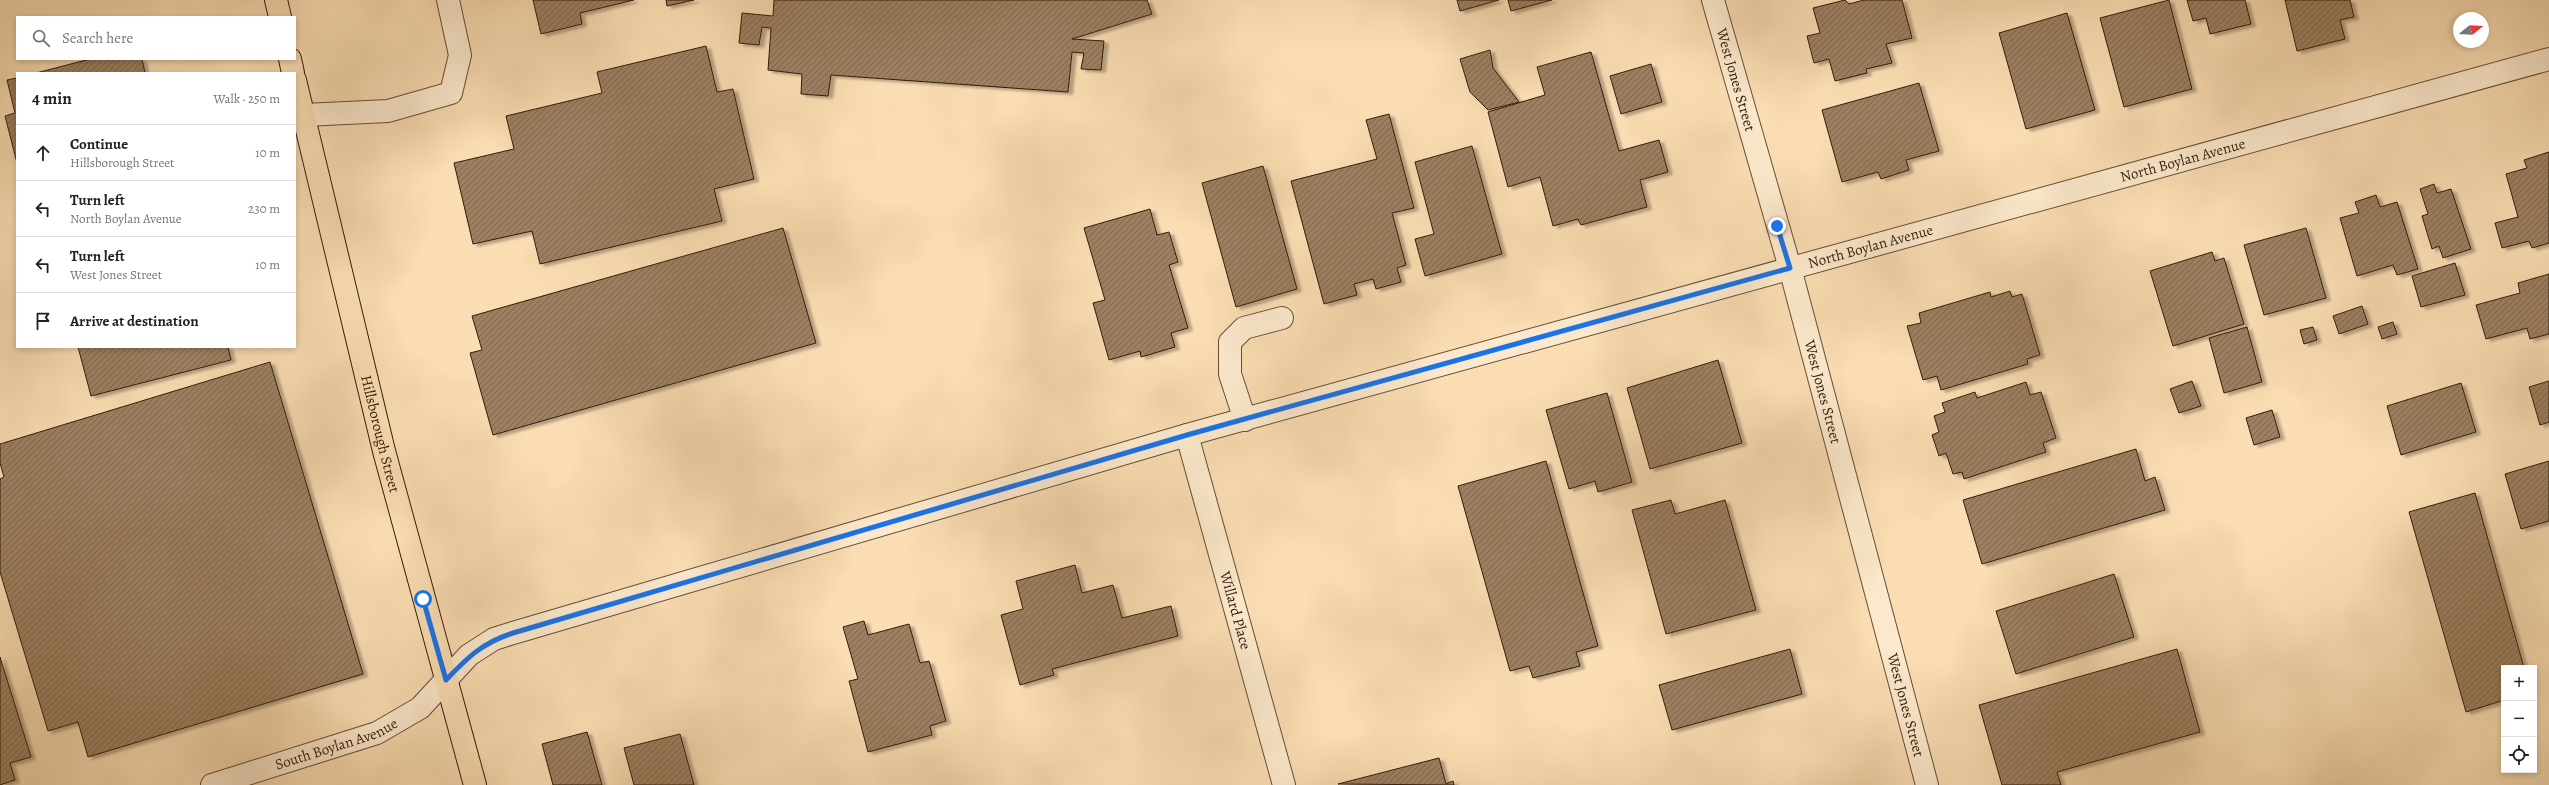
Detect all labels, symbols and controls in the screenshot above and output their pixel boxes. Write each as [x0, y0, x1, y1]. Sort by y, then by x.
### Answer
north arrow [2453, 12, 2489, 48]
search box [16, 16, 296, 60]
street label: West Jones Street [1711, 25, 1760, 134]
icon: search [30, 27, 52, 49]
text: Search here [62, 28, 133, 48]
text: 4 min [32, 87, 72, 110]
text: Walk · 250 m [213, 90, 280, 107]
street label: North Boylan Avenue [2118, 133, 2248, 187]
text: Continue [70, 134, 128, 154]
icon: ahead [32, 142, 54, 164]
text: 10 m [255, 144, 280, 161]
text: Hillsborough Street [70, 154, 174, 171]
text: Turn left [70, 190, 125, 210]
icon: left [32, 198, 54, 220]
text: 230 m [248, 200, 280, 217]
text: North Boylan Avenue [70, 210, 182, 227]
route end [1768, 217, 1786, 235]
street label: North Boylan Avenue [1806, 219, 1936, 273]
text: Turn left [70, 246, 125, 266]
icon: left [32, 254, 54, 276]
text: 10 m [255, 256, 280, 273]
text: West Jones Street [70, 266, 162, 283]
icon: arrive [32, 310, 54, 332]
text: Arrive at destination [70, 311, 199, 331]
street label: West Jones Street [1799, 337, 1846, 446]
street label: Hillsborough Street [356, 373, 405, 495]
street label: Willard Place [1215, 568, 1256, 652]
route start [414, 590, 432, 608]
street label: West Jones Street [1882, 650, 1929, 759]
map controls [2501, 665, 2537, 773]
button: + [2501, 665, 2537, 701]
button: − [2501, 701, 2537, 737]
street label: South Boylan Avenue [273, 713, 402, 774]
button: locate [2501, 737, 2537, 773]

